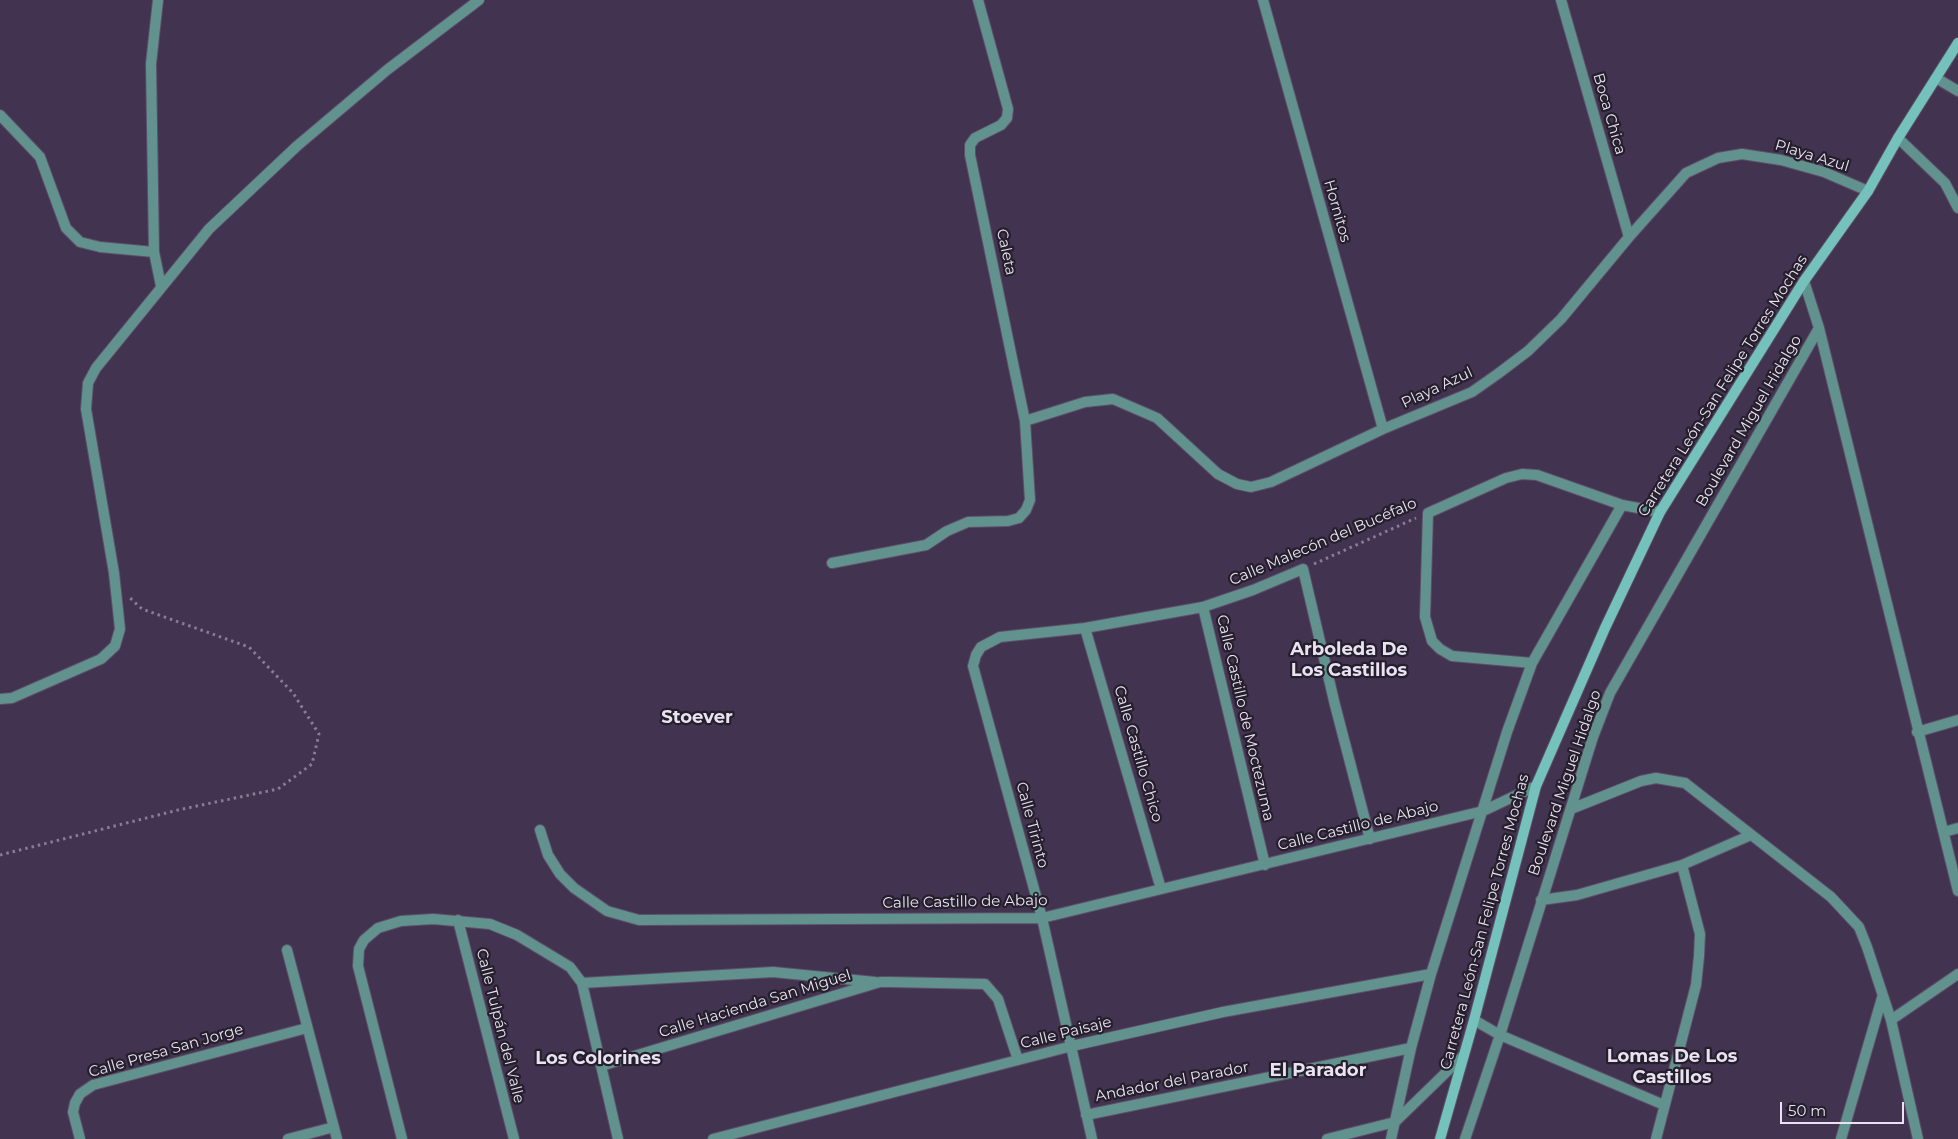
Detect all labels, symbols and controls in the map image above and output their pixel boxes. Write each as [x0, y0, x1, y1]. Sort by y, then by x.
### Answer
street label: Boca Chica [1589, 71, 1629, 157]
street label: Playa Azul [1773, 136, 1851, 176]
street label: Hornitos [1320, 178, 1354, 244]
street label: Caleta [992, 227, 1020, 277]
street label: Carretera León-San Felipe Torres Mochas [1634, 252, 1812, 520]
street label: Boulevard Miguel Hidalgo [1692, 332, 1806, 510]
street label: Playa Azul [1399, 364, 1475, 412]
street label: Calle Malecón del Bucéfalo [1227, 494, 1419, 590]
street label: Calle Castillo de Moctezuma [1212, 613, 1278, 823]
district label: Arboleda De Los Castillos [1290, 639, 1408, 682]
street label: Calle Castillo Chico [1110, 684, 1166, 824]
street label: Boulevard Miguel Hidalgo [1525, 688, 1605, 878]
district label: Stoever [661, 707, 733, 729]
street label: Carretera León-San Felipe Torres Mochas [1437, 772, 1533, 1072]
street label: Calle Tirinto [1012, 780, 1052, 870]
street label: Calle Castillo de Abajo [1276, 797, 1440, 855]
street label: Calle Castillo de Abajo [882, 892, 1048, 912]
street label: Calle Tulpán del Valle [472, 947, 528, 1105]
street label: Calle Hacienda San Miguel [657, 966, 853, 1042]
street label: Calle Paisaje [1019, 1013, 1113, 1053]
street label: Calle Presa San Jorge [87, 1020, 245, 1082]
district label: Lomas De Los Castillos [1607, 1046, 1737, 1088]
district label: Los Colorines [535, 1048, 661, 1070]
street label: Andador del Parador [1094, 1058, 1250, 1106]
district label: El Parador [1270, 1060, 1366, 1082]
scale bar [1783, 1092, 1907, 1124]
text: 50 m [1788, 1101, 1826, 1120]

